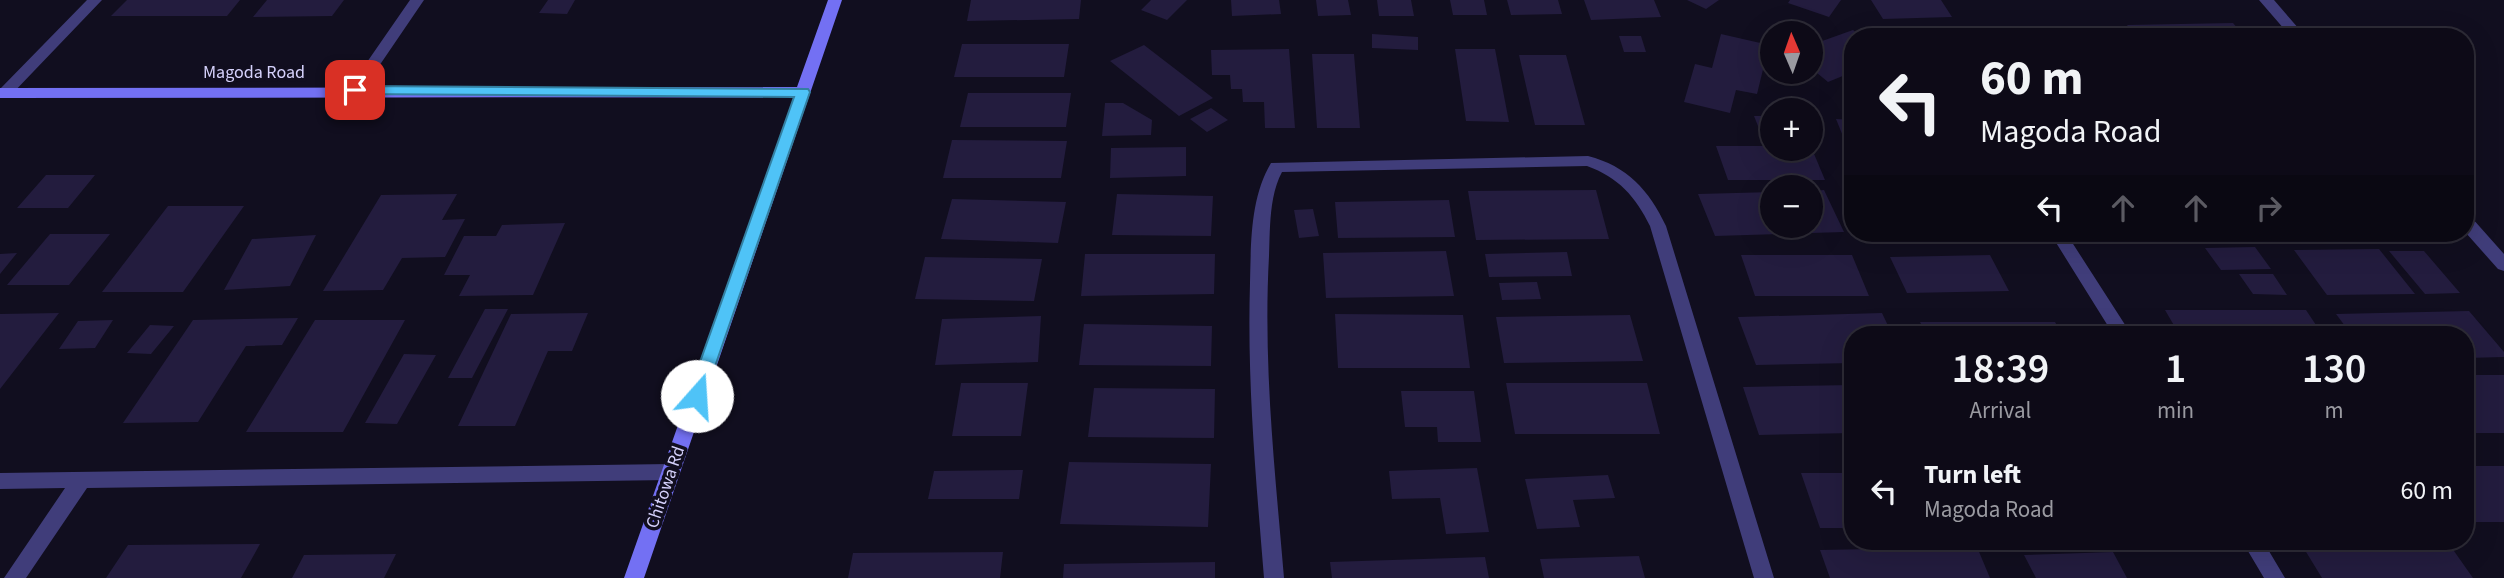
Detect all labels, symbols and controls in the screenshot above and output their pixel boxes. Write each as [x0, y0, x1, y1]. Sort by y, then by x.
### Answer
north arrow [1760, 21, 1824, 84]
map controls [1760, 21, 1823, 238]
text: 60 m [1980, 44, 2084, 114]
icon: left [1865, 56, 1956, 147]
street label: Magoda Road [203, 60, 305, 85]
pin [325, 60, 385, 120]
icon: arrive [336, 71, 374, 109]
button: + [1760, 98, 1823, 161]
text: Magoda Road [1980, 109, 2161, 155]
button: − [1760, 175, 1823, 238]
icon: left [2031, 189, 2069, 227]
icon: ahead [2104, 189, 2142, 227]
icon: ahead [2177, 189, 2215, 227]
icon: right [2250, 189, 2288, 227]
text: 18:39 [1952, 339, 2049, 399]
text: 1 [2165, 339, 2186, 399]
text: 130 [2302, 339, 2366, 399]
position arrow [660, 359, 734, 433]
text: Arrival [1970, 394, 2031, 427]
text: min [2157, 394, 2194, 427]
text: m [2325, 394, 2344, 427]
street label: Chitowa Rd [640, 443, 691, 532]
text: Turn left [1924, 456, 2021, 493]
icon: left [1865, 472, 1903, 510]
text: 60 m [2400, 472, 2453, 509]
text: Magoda Road [1924, 493, 2054, 526]

